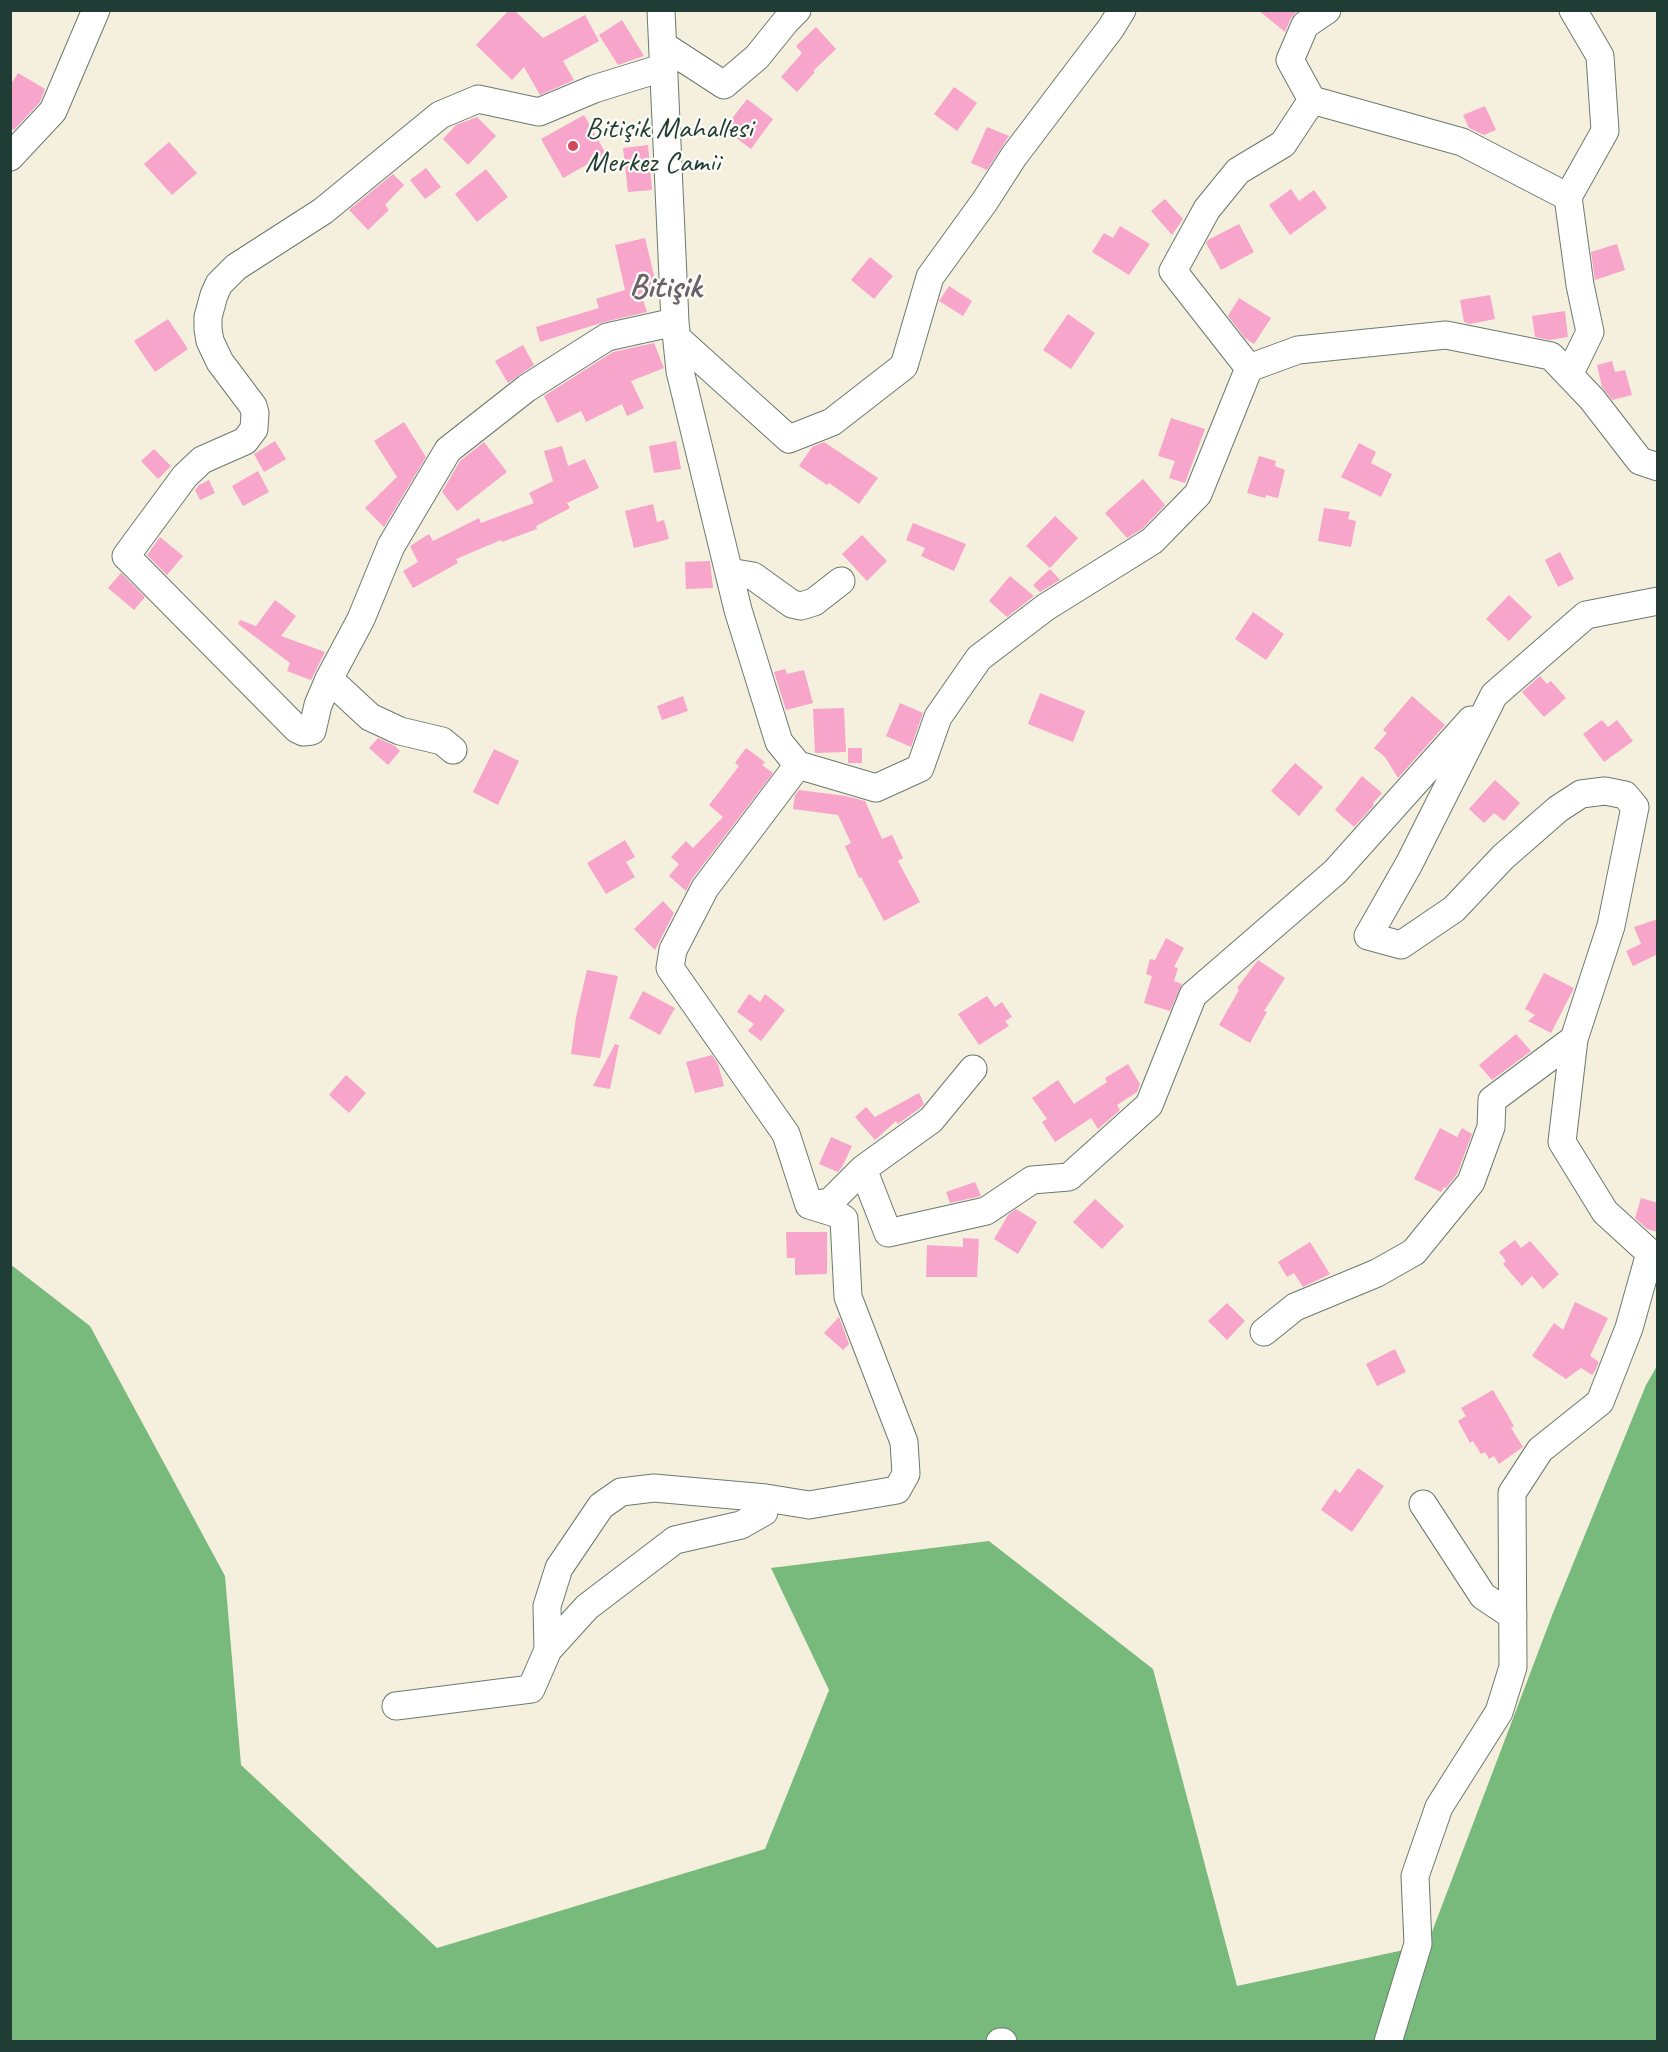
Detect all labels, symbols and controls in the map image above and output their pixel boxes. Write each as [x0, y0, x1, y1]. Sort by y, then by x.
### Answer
place label: Bitişik Mahallesi Merkez Camii [585, 111, 752, 182]
marker: Bitişik Mahallesi Merkez Camii [566, 139, 580, 153]
district label: Bitişik [629, 268, 701, 308]

